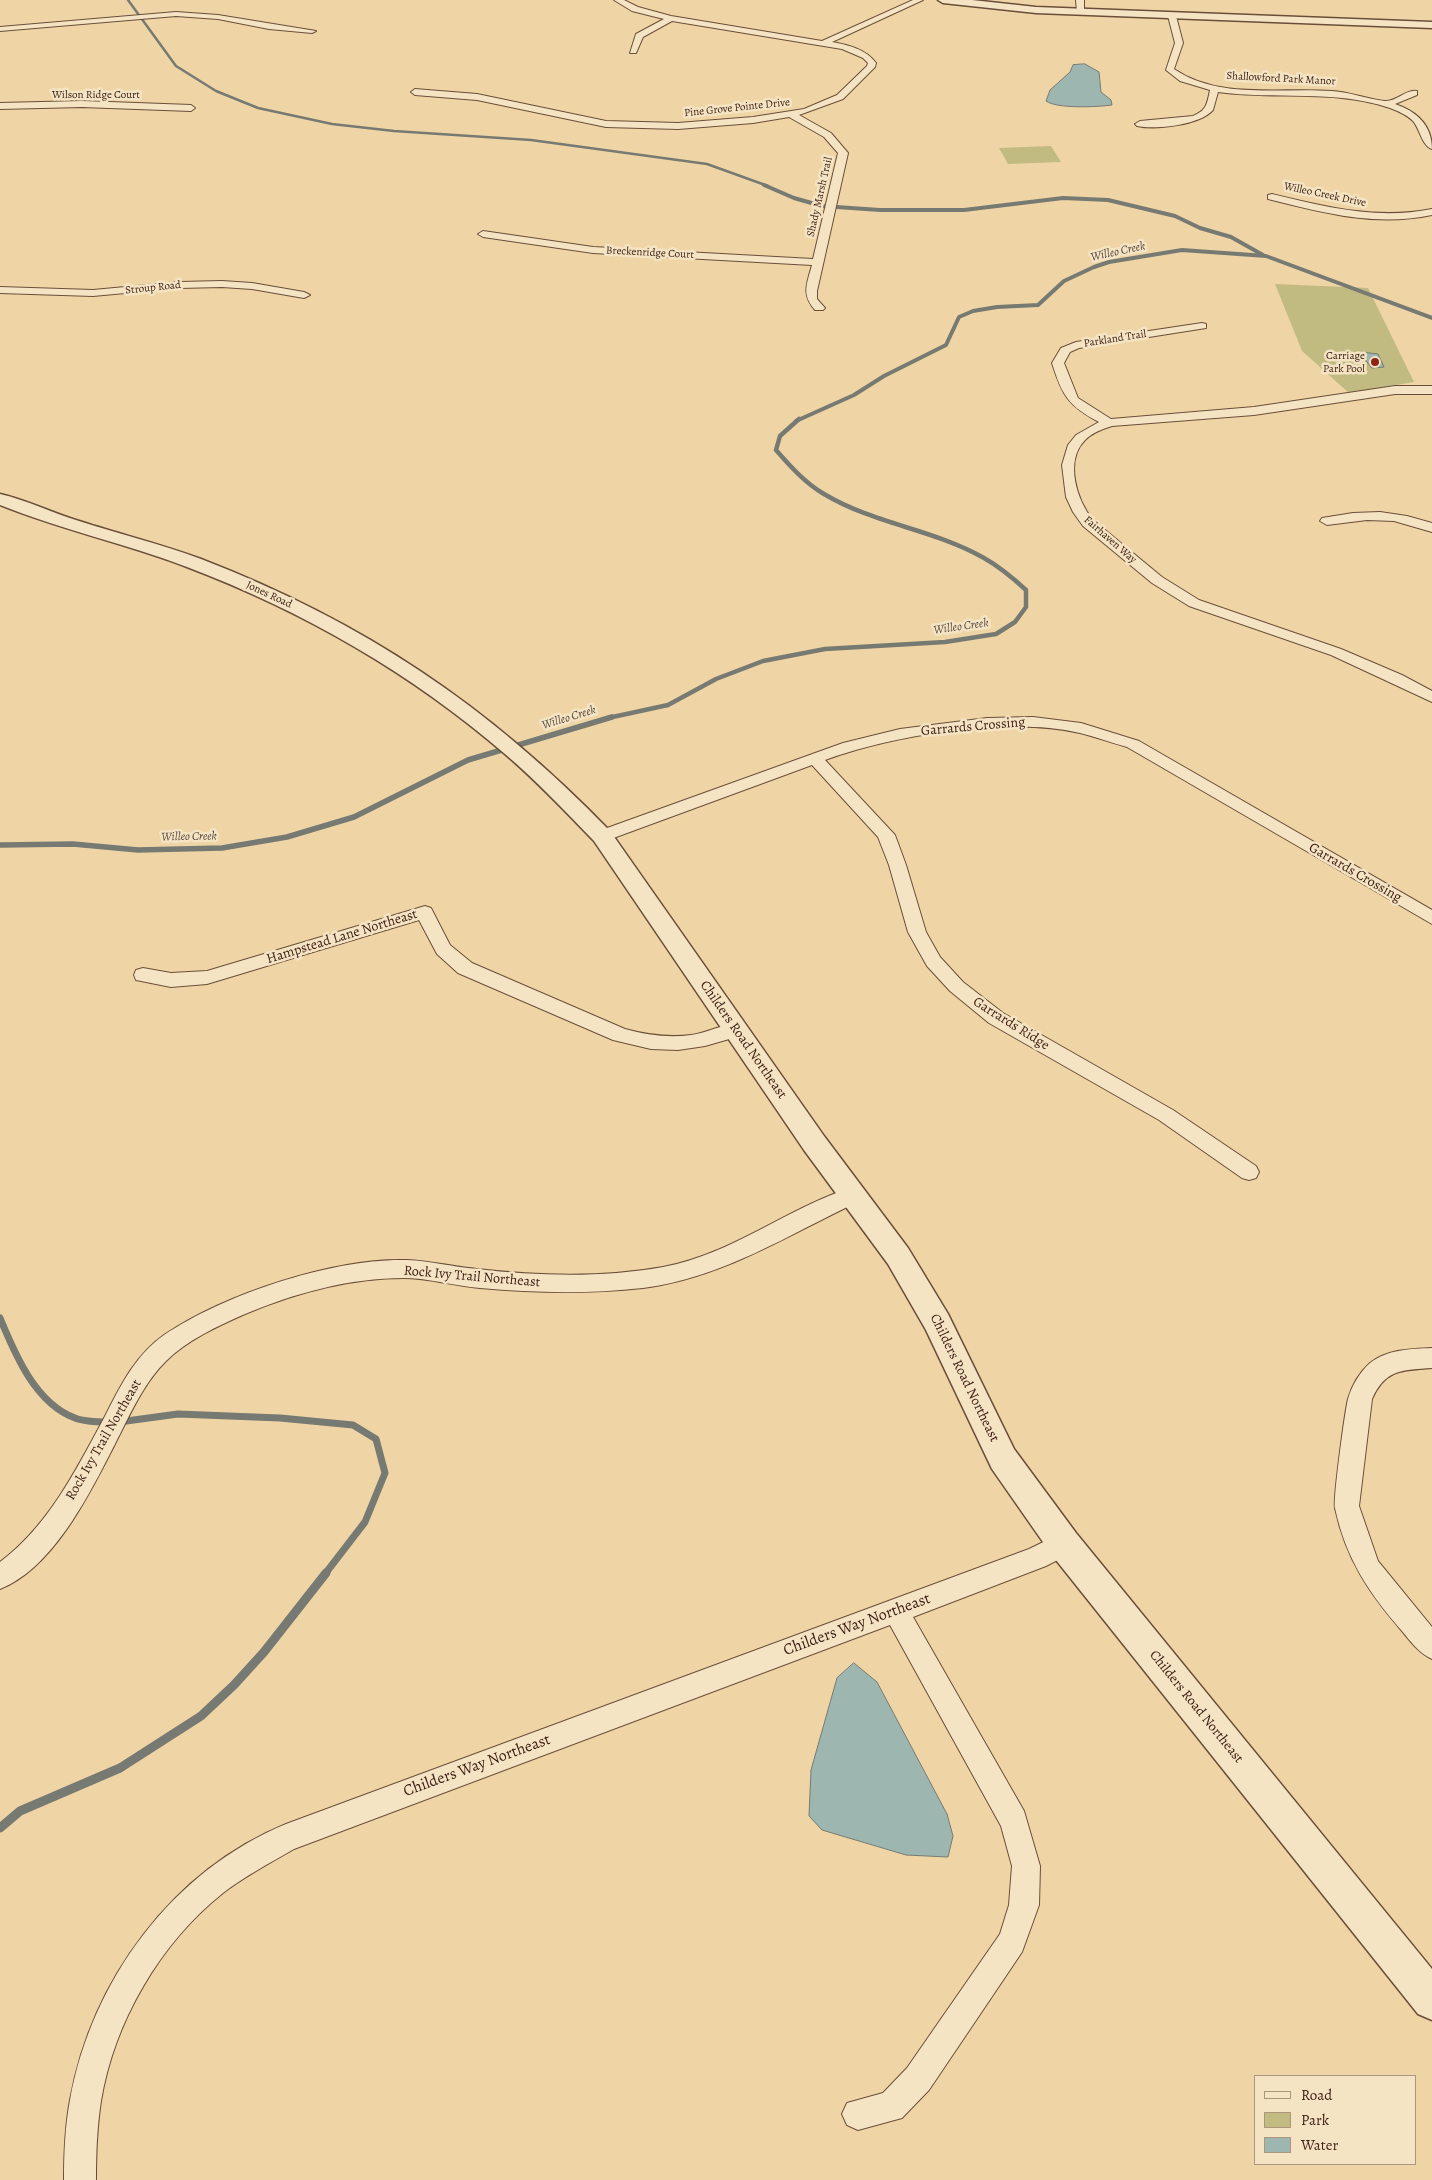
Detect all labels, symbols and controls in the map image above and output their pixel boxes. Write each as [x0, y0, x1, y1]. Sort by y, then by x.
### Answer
street label: Shallowford Park Manor [1226, 70, 1336, 88]
street label: Wilson Ridge Court [52, 88, 140, 102]
street label: Pine Grove Pointe Drive [684, 96, 790, 120]
street label: Shady Marsh Trail [804, 156, 836, 238]
street label: Willeo Creek Drive [1283, 180, 1367, 210]
water label: Willeo Creek [1089, 239, 1147, 265]
street label: Breckenridge Court [606, 244, 694, 262]
street label: Stroup Road [125, 279, 181, 297]
street label: Parkland Trail [1083, 328, 1147, 350]
place label: Carriage Park Pool [1323, 349, 1365, 375]
marker: Carriage Park Pool [1369, 356, 1381, 368]
street label: Fairhaven Way [1081, 514, 1139, 566]
street label: Jones Road [244, 579, 294, 611]
water label: Willeo Creek [932, 616, 990, 638]
water label: Willeo Creek [540, 703, 598, 733]
street label: Garrards Crossing [920, 714, 1026, 740]
water label: Willeo Creek [161, 829, 217, 845]
street label: Garrards Crossing [1306, 840, 1404, 906]
street label: Hampstead Lane Northeast [265, 906, 419, 968]
street label: Childers Road Northeast [696, 978, 790, 1102]
street label: Garrards Ridge [970, 994, 1052, 1054]
street label: Rock Ivy Trail Northeast [403, 1263, 541, 1291]
street label: Childers Road Northeast [926, 1311, 1002, 1445]
street label: Rock Ivy Trail Northeast [62, 1376, 146, 1504]
street label: Childers Way Northeast [781, 1589, 933, 1661]
street label: Childers Road Northeast [1145, 1647, 1247, 1767]
street label: Childers Way Northeast [401, 1730, 553, 1802]
legend [1254, 2075, 1417, 2165]
text: Road [1301, 2085, 1332, 2105]
text: Park [1301, 2110, 1329, 2130]
text: Water [1301, 2135, 1338, 2155]

